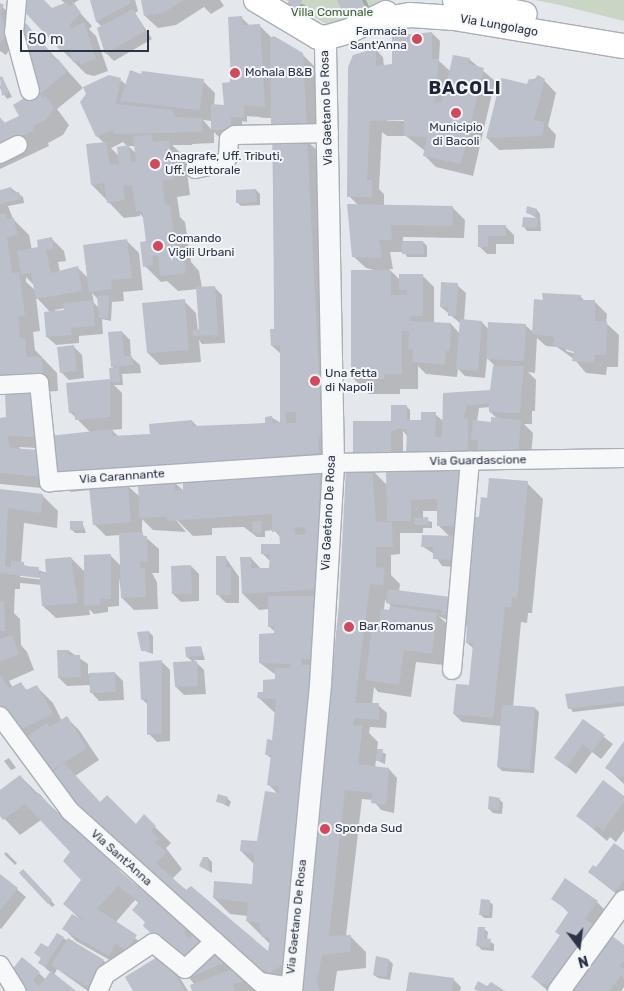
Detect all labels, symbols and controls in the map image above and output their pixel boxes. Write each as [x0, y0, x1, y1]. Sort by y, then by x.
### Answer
park label: Villa Comunale [291, 6, 373, 20]
street label: Via Lungolago [459, 12, 539, 40]
scale bar [22, 20, 151, 52]
place label: Farmacia Sant'Anna [350, 25, 407, 53]
text: 50 m [28, 30, 63, 48]
marker: Farmacia Sant'Anna [411, 33, 423, 45]
street label: Via Gaetano De Rosa [318, 50, 336, 166]
place label: Mohala B&B [245, 66, 312, 80]
marker: Mohala B&B [229, 67, 241, 79]
district label: BACOLI [428, 77, 502, 99]
marker: Municipio di Bacoli [450, 107, 462, 119]
place label: Municipio di Bacoli [429, 121, 483, 149]
place label: Anagrafe, Uff. Tributi, Uff. elettorale [165, 150, 283, 178]
marker: Anagrafe, Uff. Tributi, Uff. elettorale [149, 158, 161, 170]
place label: Comando Vigili Urbani [168, 232, 234, 260]
marker: Comando Vigili Urbani [152, 240, 164, 252]
place label: Una fetta di Napoli [325, 367, 377, 395]
marker: Una fetta di Napoli [309, 375, 321, 387]
street label: Via Guardascione [429, 453, 527, 469]
street label: Via Gaetano De Rosa [319, 455, 339, 571]
street label: Via Carannante [79, 467, 165, 487]
place label: Bar Romanus [359, 620, 434, 634]
marker: Bar Romanus [343, 621, 355, 633]
place label: Sponda Sud [335, 822, 402, 836]
marker: Sponda Sud [319, 823, 331, 835]
street label: Via Sant'Anna [87, 827, 155, 889]
street label: Via Gaetano De Rosa [284, 859, 310, 975]
north arrow [554, 921, 604, 971]
text: N [576, 951, 590, 970]

